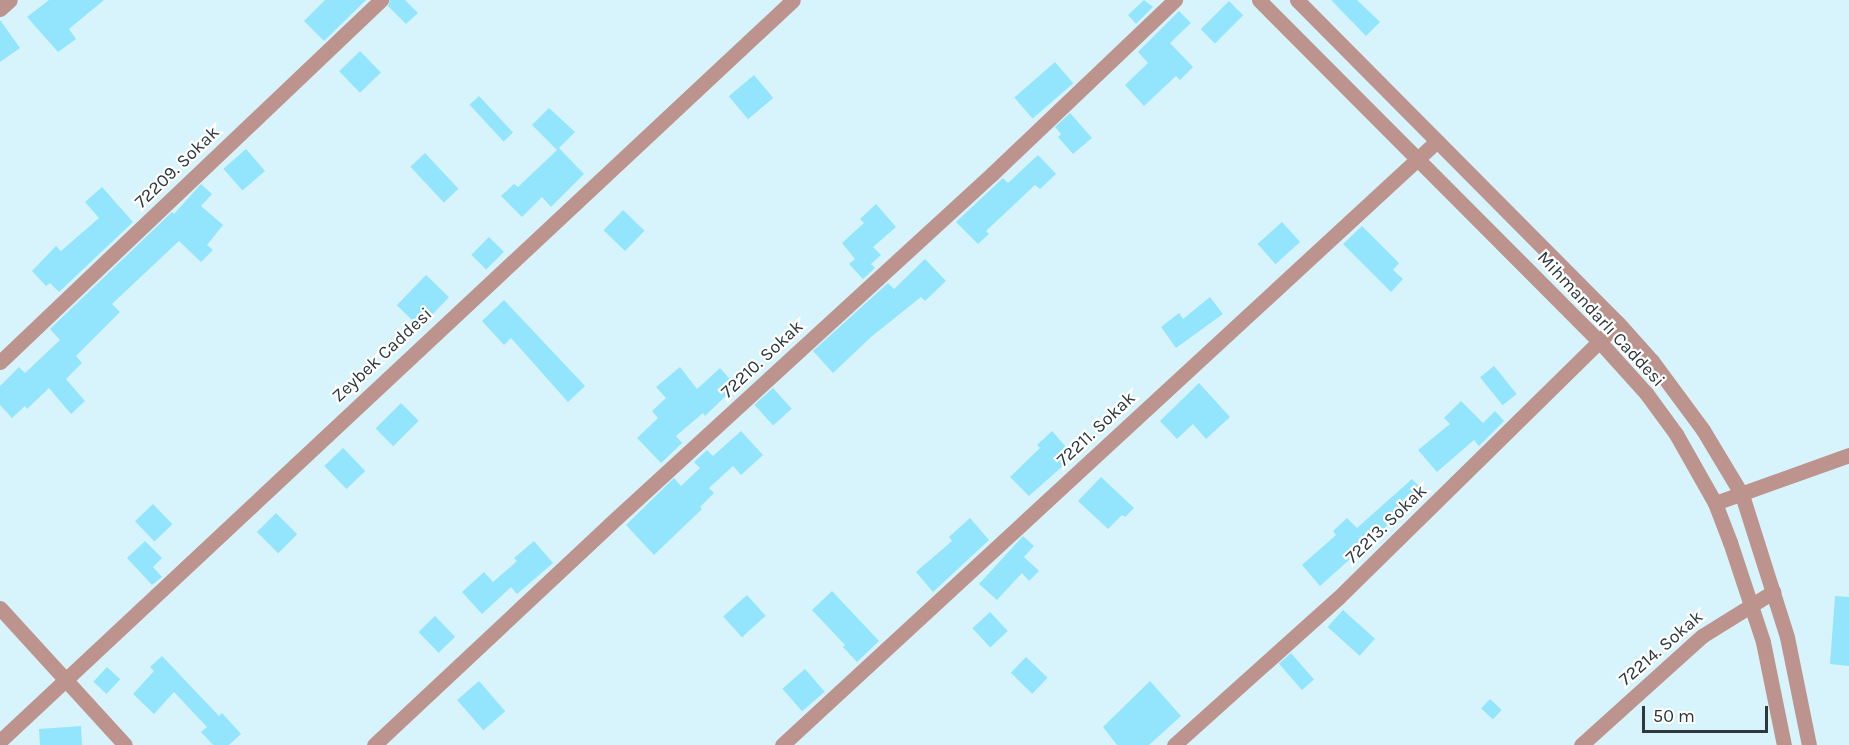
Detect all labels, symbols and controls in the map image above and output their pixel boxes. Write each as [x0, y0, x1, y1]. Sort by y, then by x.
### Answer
street label: 72209. Sokak [130, 121, 224, 213]
street label: Mihmandarlı Caddesi [1533, 247, 1669, 391]
street label: Zeybek Caddesi [327, 303, 437, 407]
street label: 72210. Sokak [716, 316, 808, 402]
street label: 72211. Sokak [1052, 387, 1140, 471]
street label: 72213. Sokak [1341, 480, 1431, 568]
street label: 72214. Sokak [1615, 606, 1707, 690]
scale bar [1645, 694, 1771, 732]
text: 50 m [1653, 705, 1695, 727]

